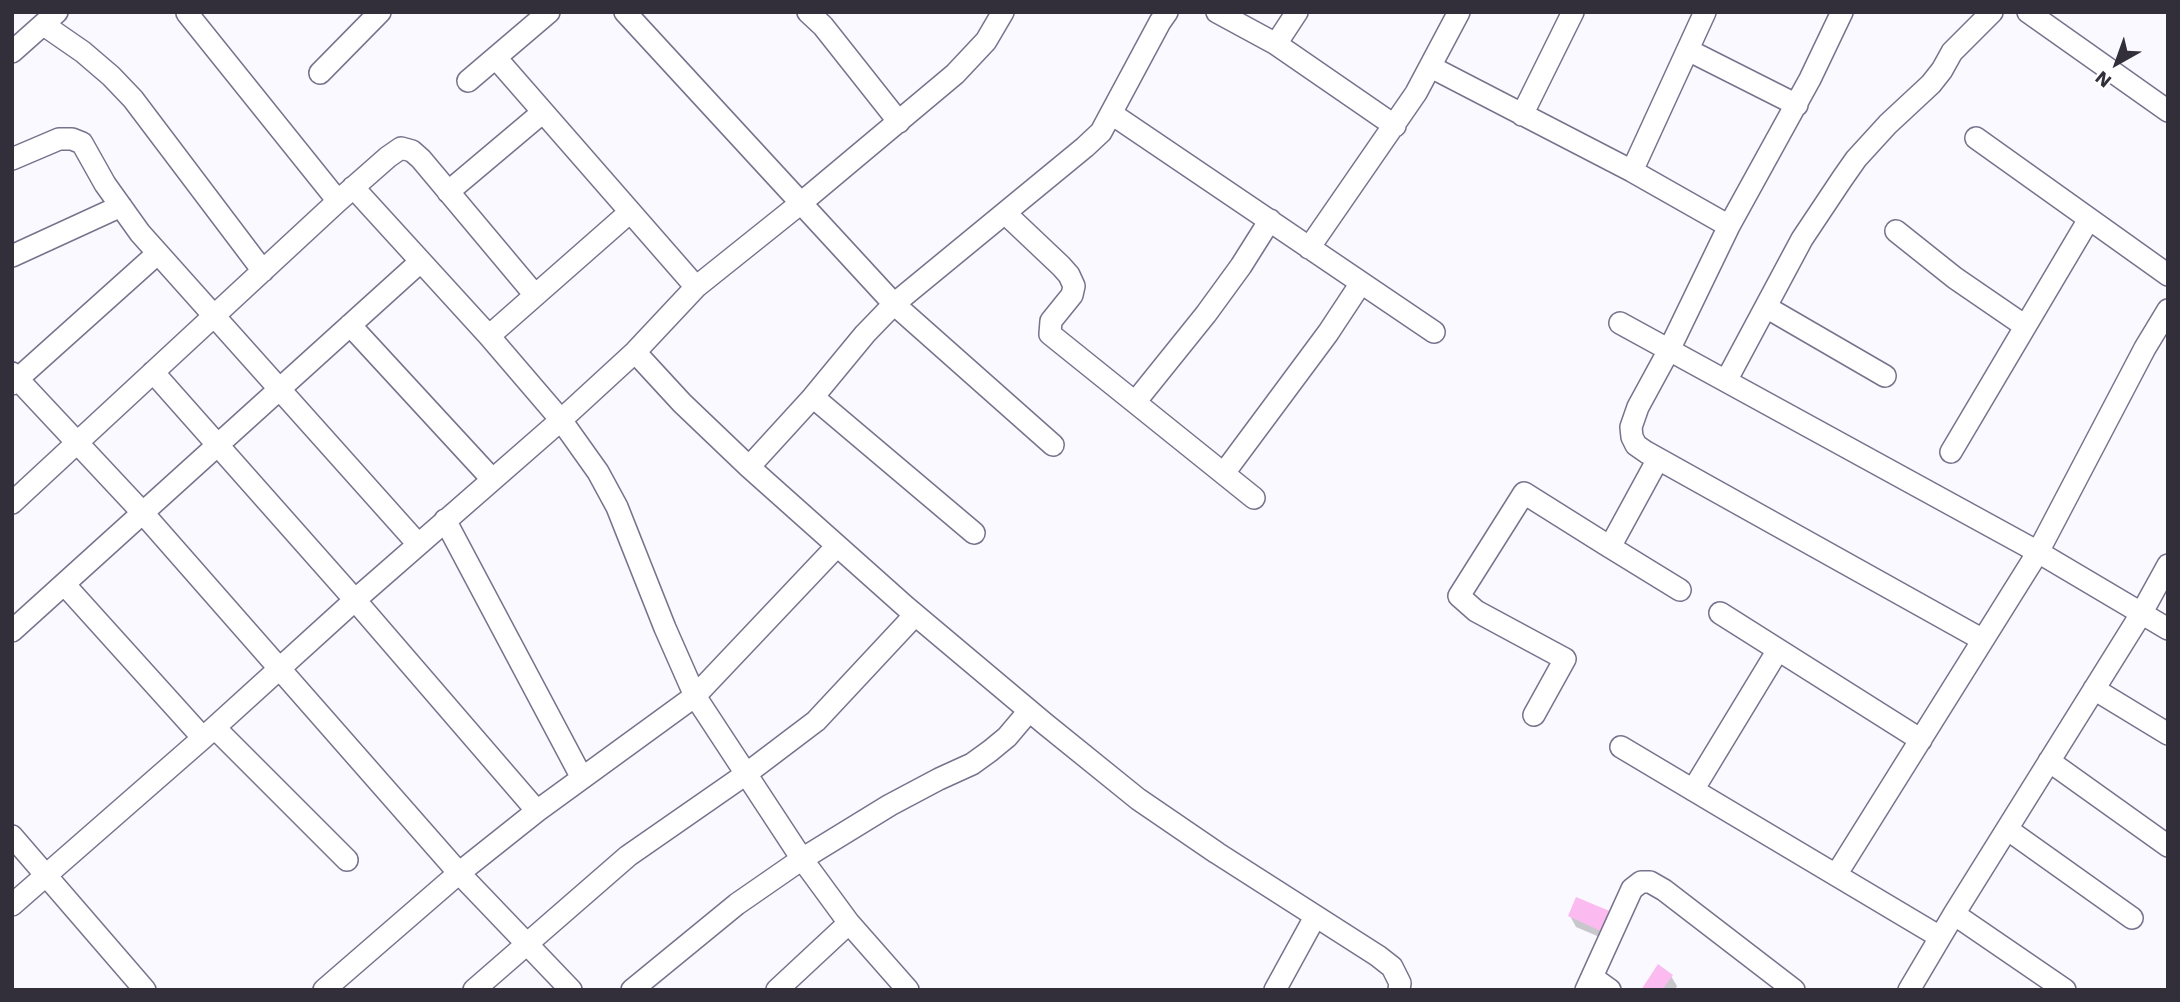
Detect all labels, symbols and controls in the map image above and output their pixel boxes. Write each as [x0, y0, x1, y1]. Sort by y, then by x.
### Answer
north arrow [2082, 28, 2152, 98]
text: N [2090, 66, 2116, 93]

